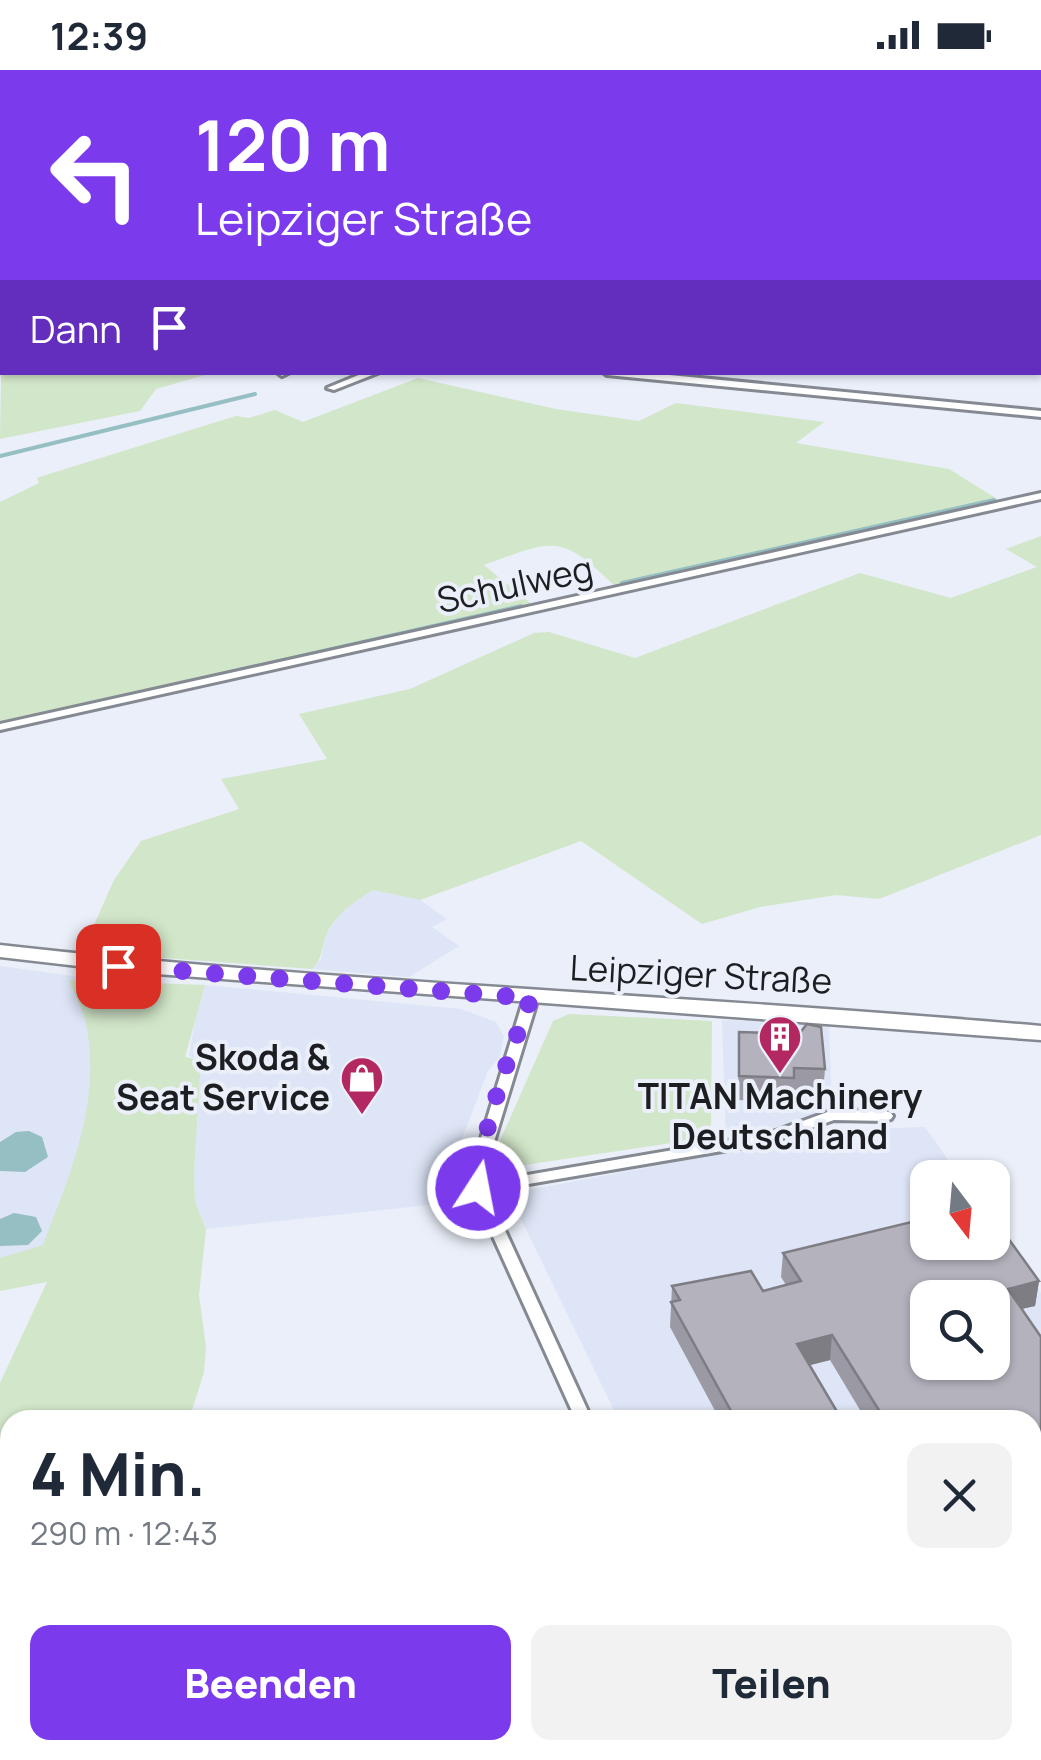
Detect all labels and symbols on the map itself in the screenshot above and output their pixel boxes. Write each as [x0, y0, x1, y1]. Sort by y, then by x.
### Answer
street label: Schulweg [433, 544, 597, 624]
pin [76, 924, 161, 1009]
street label: Leipziger Straße [569, 943, 833, 1005]
building icon: TITAN Machinery Deutschland [757, 1014, 803, 1075]
place label: Skoda & Seat Service [116, 1033, 331, 1121]
shop icon: Skoda & Seat Service [339, 1055, 385, 1116]
place label: TITAN Machinery Deutschland [638, 1072, 923, 1160]
position arrow [426, 1136, 530, 1240]
north arrow [910, 1160, 1010, 1260]

